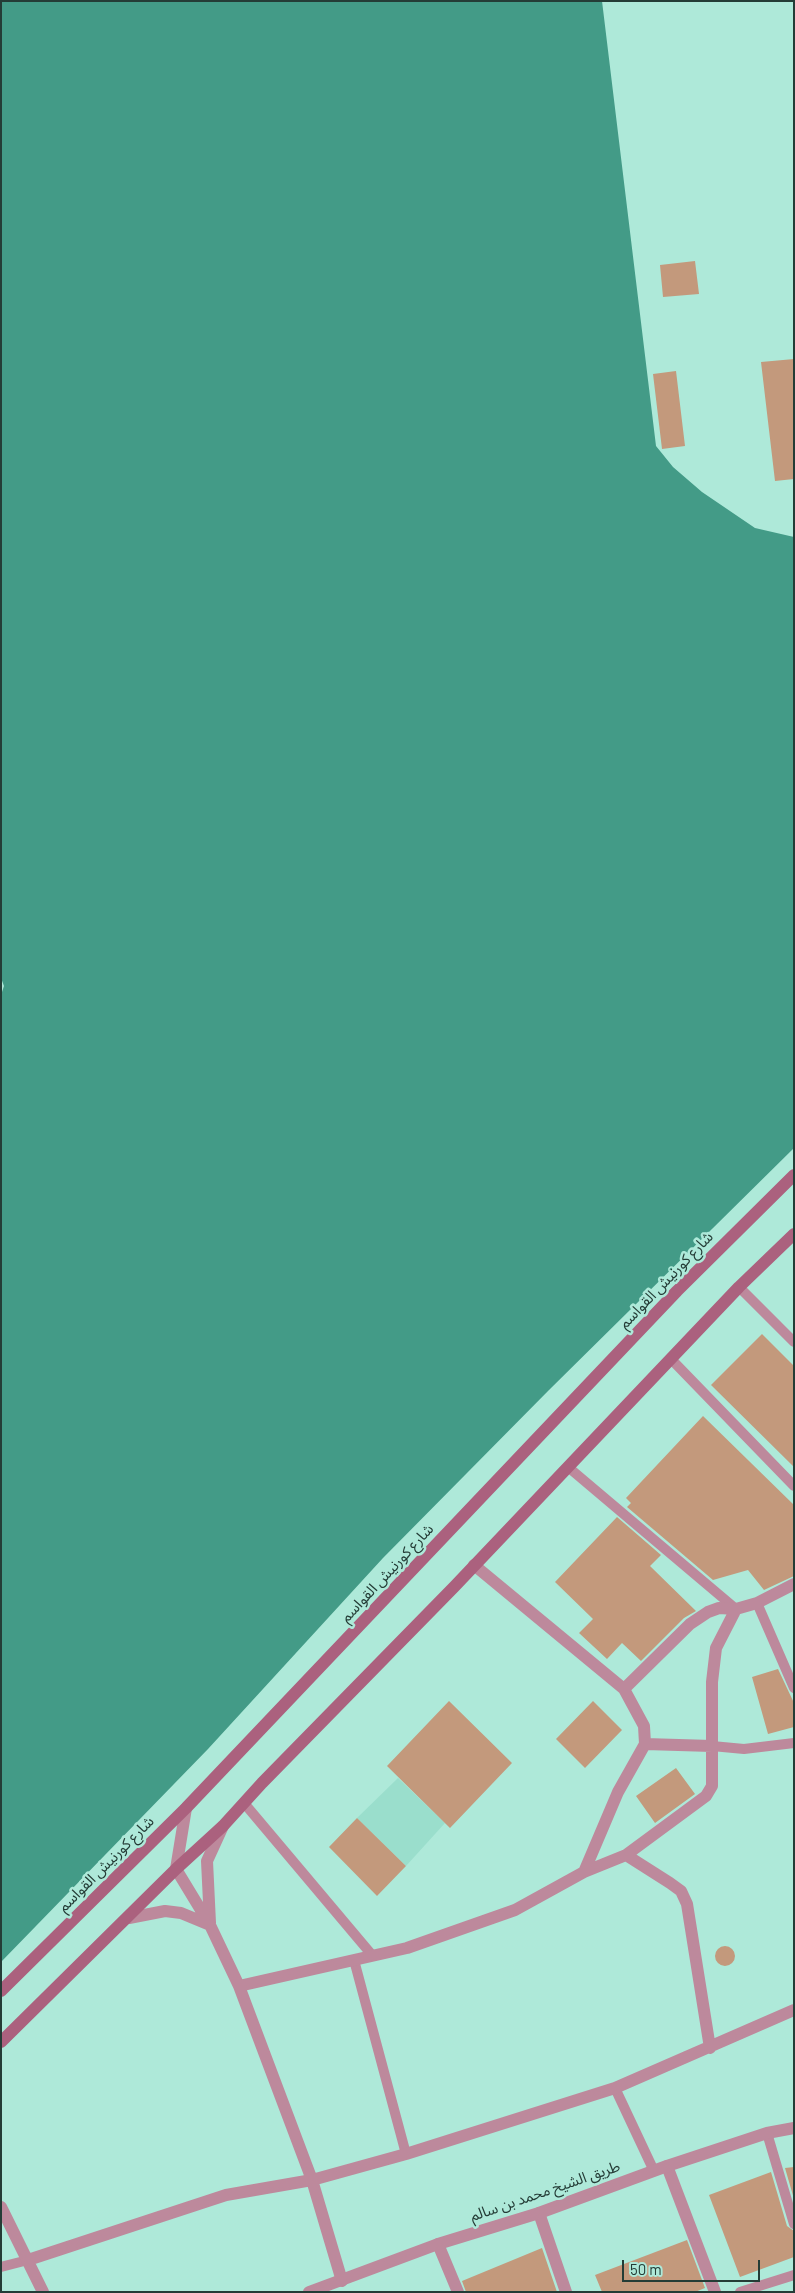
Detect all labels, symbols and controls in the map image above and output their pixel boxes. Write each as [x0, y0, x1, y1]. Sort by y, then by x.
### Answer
street label: شارع كورنيش القواسم [615, 1228, 717, 1332]
street label: شارع كورنيش القواسم [337, 1520, 437, 1626]
street label: شارع كورنيش القواسم [54, 1812, 158, 1916]
street label: طريق الشيخ محمد بن سالم [468, 2157, 622, 2225]
scale bar [625, 2250, 762, 2282]
text: 50 m [630, 2260, 662, 2278]

